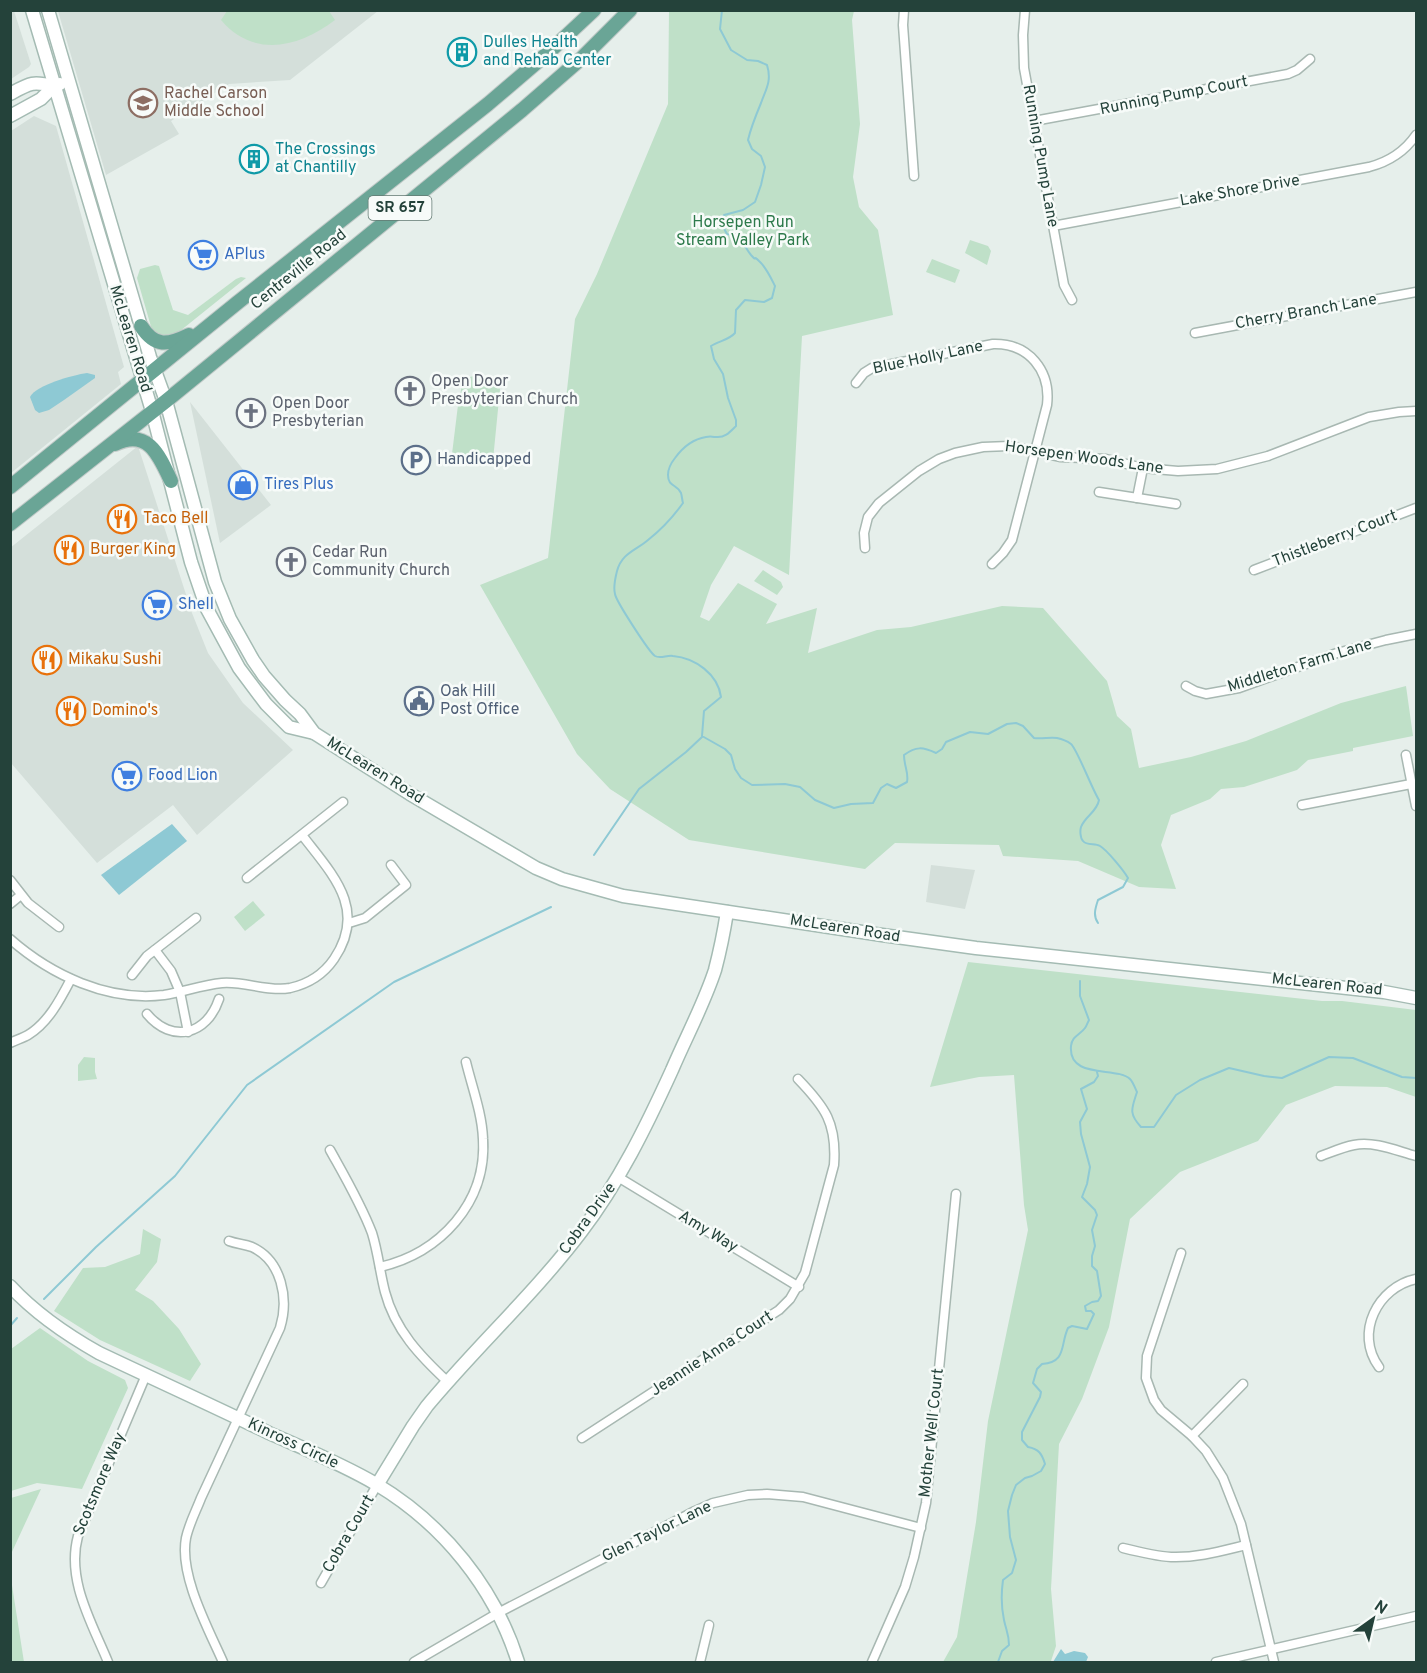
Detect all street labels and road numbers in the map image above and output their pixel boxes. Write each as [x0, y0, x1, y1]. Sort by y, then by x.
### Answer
street label: Running Pump Court [1098, 72, 1250, 120]
street label: Running Pump Lane [1018, 83, 1062, 229]
street label: Lake Shore Drive [1178, 171, 1302, 211]
road number: SR 657 [368, 196, 432, 220]
street label: Centreville Road [247, 225, 351, 315]
street label: McLearen Road [104, 283, 156, 395]
street label: Cherry Branch Lane [1234, 290, 1378, 334]
street label: Blue Holly Lane [871, 337, 985, 379]
street label: Horsepen Woods Lane [1003, 437, 1165, 479]
street label: Thistleberry Court [1270, 506, 1400, 572]
street label: Middleton Farm Lane [1225, 634, 1375, 698]
street label: McLearen Road [322, 733, 428, 809]
street label: McLearen Road [788, 910, 902, 948]
street label: McLearen Road [1271, 969, 1383, 1001]
street label: Cobra Drive [555, 1179, 621, 1259]
street label: Amy Way [674, 1206, 742, 1258]
street label: Jeannie Anna Court [647, 1307, 777, 1401]
street label: Mother Well Court [915, 1367, 949, 1499]
street label: Kinross Circle [244, 1414, 342, 1474]
street label: Scotsmore Way [69, 1429, 131, 1539]
street label: Cobra Court [319, 1491, 379, 1577]
street label: Glen Taylor Lane [599, 1497, 715, 1567]

